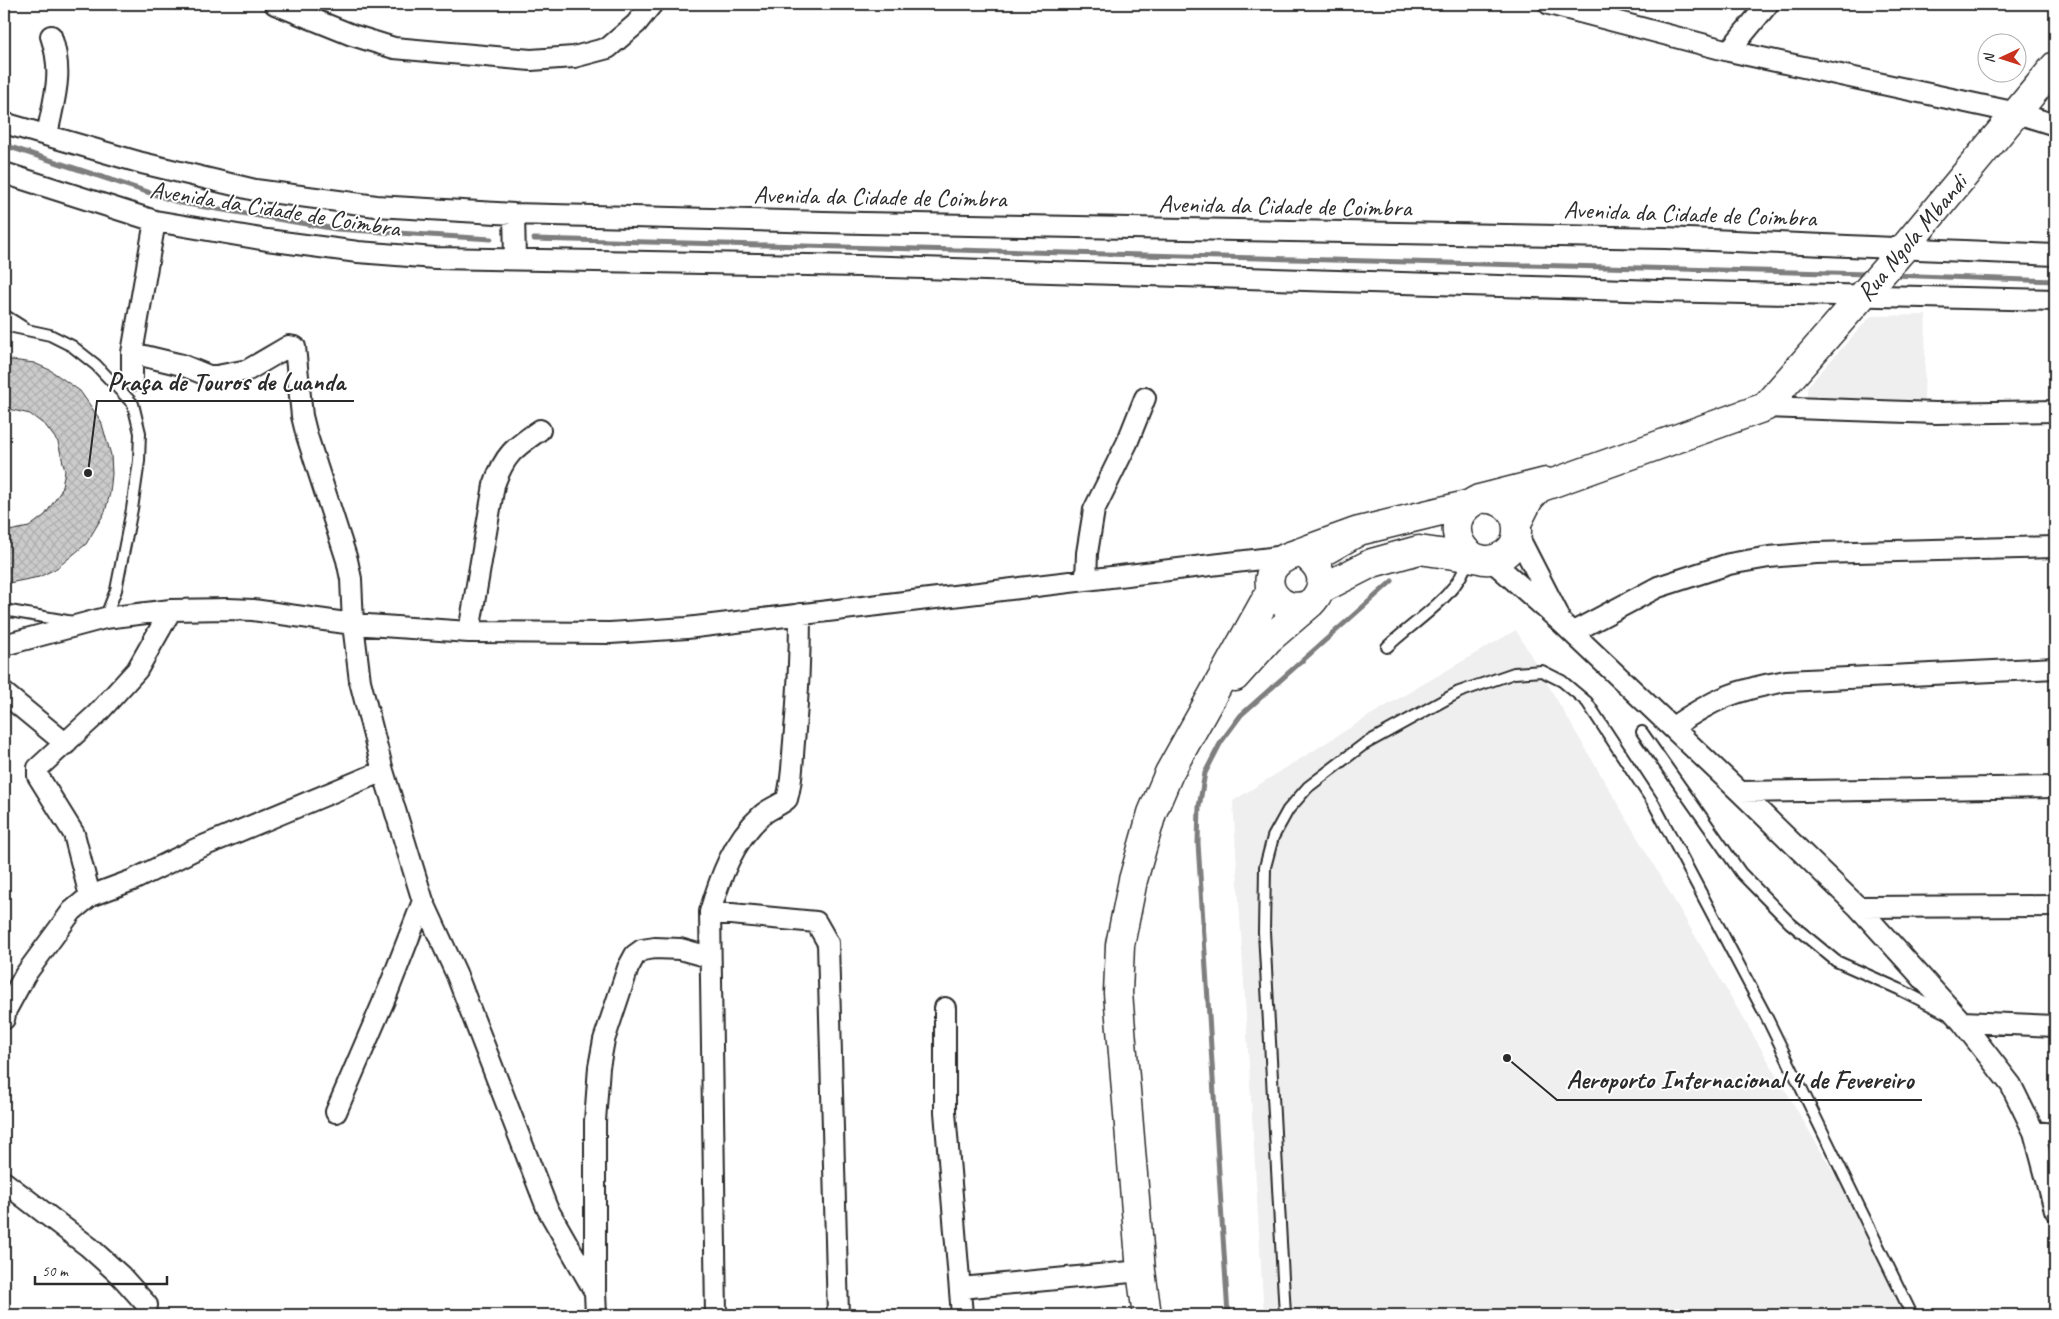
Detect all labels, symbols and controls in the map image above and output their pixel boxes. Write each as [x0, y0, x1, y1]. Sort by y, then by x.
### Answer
north arrow [1976, 32, 2026, 82]
text: N [1981, 52, 1998, 64]
street label: Rua Ngola Mbandi [1850, 166, 1976, 308]
street label: Avenida da Cidade de Coimbra [148, 173, 404, 245]
street label: Avenida da Cidade de Coimbra [753, 179, 1009, 215]
street label: Avenida da Cidade de Coimbra [1158, 188, 1414, 224]
street label: Avenida da Cidade de Coimbra [1563, 194, 1819, 234]
callout: Praça de Touros de Luanda [97, 360, 354, 401]
text: Praça de Touros de Luanda [107, 365, 347, 398]
callout: Aeroporto Internacional 4 de Fevereiro [1557, 1059, 1922, 1100]
text: Aeroporto Internacional 4 de Fevereiro [1567, 1063, 1915, 1096]
scale bar [35, 1254, 168, 1286]
text: 50 m [42, 1262, 69, 1281]

